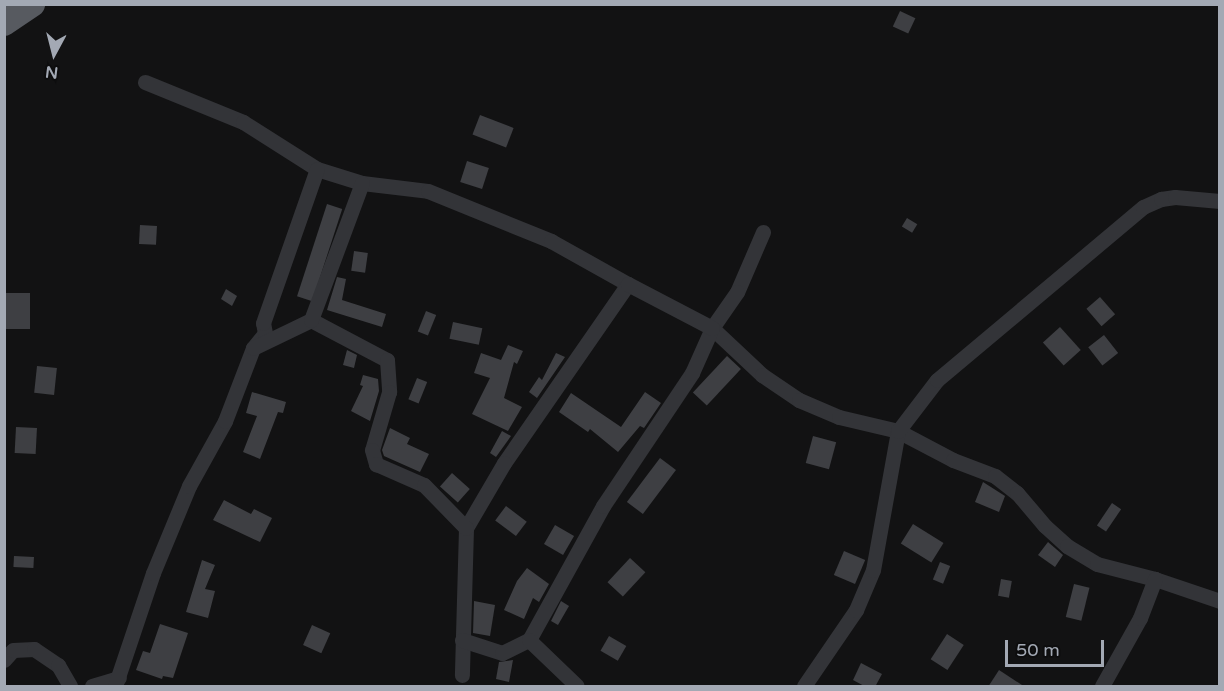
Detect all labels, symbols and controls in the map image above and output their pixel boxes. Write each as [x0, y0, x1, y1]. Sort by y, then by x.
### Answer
north arrow [24, 24, 84, 84]
text: N [44, 61, 59, 83]
scale bar [1008, 628, 1107, 666]
text: 50 m [1016, 639, 1060, 661]

